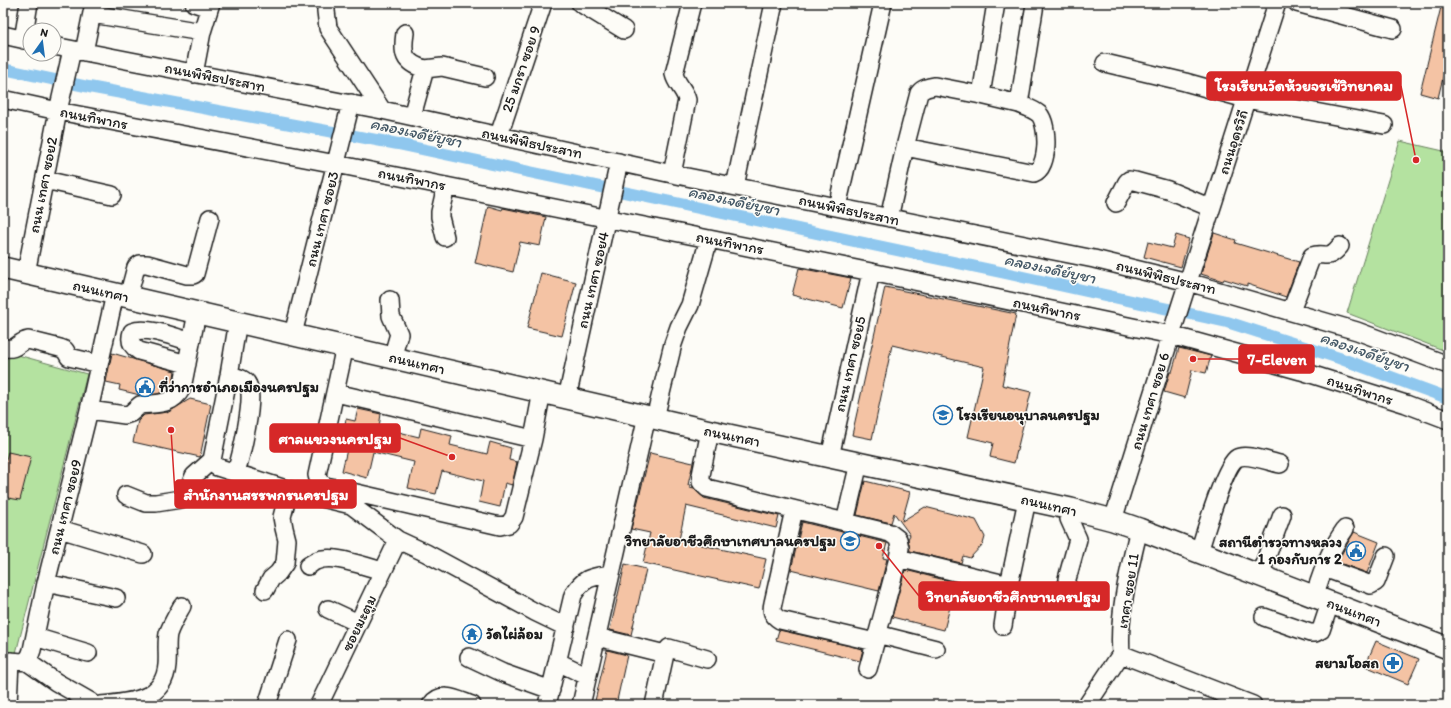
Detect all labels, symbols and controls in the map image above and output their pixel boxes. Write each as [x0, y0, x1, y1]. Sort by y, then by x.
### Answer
north arrow [22, 22, 62, 62]
street label: 25 มกรา ซอย 9 [498, 23, 544, 115]
text: N [39, 26, 49, 40]
street label: ถนนพิพิธประสาท [163, 58, 267, 96]
callout: โรงเรียนวัดห้วยจรเข้วิทยาคม [1207, 72, 1401, 100]
text: โรงเรียนวัดห้วยจรเข้วิทยาคม [1214, 76, 1393, 95]
street label: ถนนทิพากร [59, 103, 130, 133]
street label: ถนนอุดรวิถี [1214, 107, 1253, 177]
water label: คลองเจดีย์บูชา [368, 114, 464, 152]
street label: ถนนพิพิธประสาท [480, 124, 584, 162]
street label: ถนน เทศา ซอย2 [25, 135, 61, 235]
street label: ถนนทิพากร [377, 164, 448, 194]
street label: ถนน เทศา ซอย3 [301, 169, 343, 269]
water label: คลองเจดีย์บูชา [686, 182, 782, 220]
street label: ถนนพิพิธประสาท [797, 191, 901, 229]
street label: ถนนทิพากร [695, 228, 766, 258]
street label: ถนน เทศา ซอย4 [573, 230, 613, 330]
water label: คลองเจดีย์บูชา [1002, 250, 1098, 288]
street label: ถนนพิพิธประสาท [1114, 256, 1218, 298]
street label: ถนนเทศา [71, 276, 131, 306]
street label: ถนนทิพากร [1011, 293, 1083, 325]
street label: ถนน เทศา ซอย5 [830, 314, 870, 414]
water label: คลองเจดีย์บูชา [1317, 327, 1412, 377]
callout: 7-Eleven [1239, 345, 1314, 373]
street label: ถนนเทศา [387, 348, 447, 378]
street label: ถนน เทศา ซอย 6 [1127, 350, 1173, 452]
text: 7-Eleven [1246, 350, 1308, 369]
street label: ถนนทิพากร [1324, 371, 1396, 409]
public building icon: ที่ว่าการอำเภอเมืองนครปฐม [134, 376, 156, 398]
place label: ที่ว่าการอำเภอเมืองนครปฐม [158, 376, 319, 398]
school or university icon: โรงเรียนอนุบาลนครปฐม [932, 404, 954, 426]
place label: โรงเรียนอนุบาลนครปฐม [956, 406, 1100, 426]
street label: ถนนเทศา [702, 421, 762, 451]
callout: ศาลแขวงนครปฐม [270, 424, 400, 452]
text: ศาลแขวงนครปฐม [278, 429, 392, 450]
street label: ถนน เทศา ซอย9 [44, 457, 86, 556]
callout: สำนักงานสรรพกรนครปฐม [175, 480, 356, 508]
text: สำนักงานสรรพกรนครปฐม [183, 485, 349, 506]
street label: ถนนเทศา [1019, 490, 1079, 520]
school or university icon: วิทยาลัยอาชีวศึกษาเทศบาลนครปฐม [839, 530, 861, 552]
place label: วิทยาลัยอาชีวศึกษาเทศบาลนครปฐม [624, 532, 836, 552]
place label: สถานีตำรวจทางหลวง 1 กองกับการ 2 [1219, 533, 1342, 568]
public building icon: สถานีตำรวจทางหลวง 1 กองกับการ 2 [1345, 540, 1367, 562]
street label: เทศา ซอย 11 [1113, 552, 1143, 630]
callout: วิทยาลัยอาชีวศึกษานครปฐม [919, 582, 1109, 610]
text: วิทยาลัยอาชีวศึกษานครปฐม [925, 587, 1101, 608]
street label: ซอยมะตูม [338, 592, 381, 655]
street label: ถนนเทศา [1324, 593, 1384, 631]
temple icon: วัดไผ่ล้อม [461, 623, 483, 645]
place label: วัดไผ่ล้อม [486, 625, 543, 643]
pharmacy icon: สยามโอสถ [1382, 652, 1404, 674]
place label: สยามโอสถ [1315, 654, 1379, 672]

